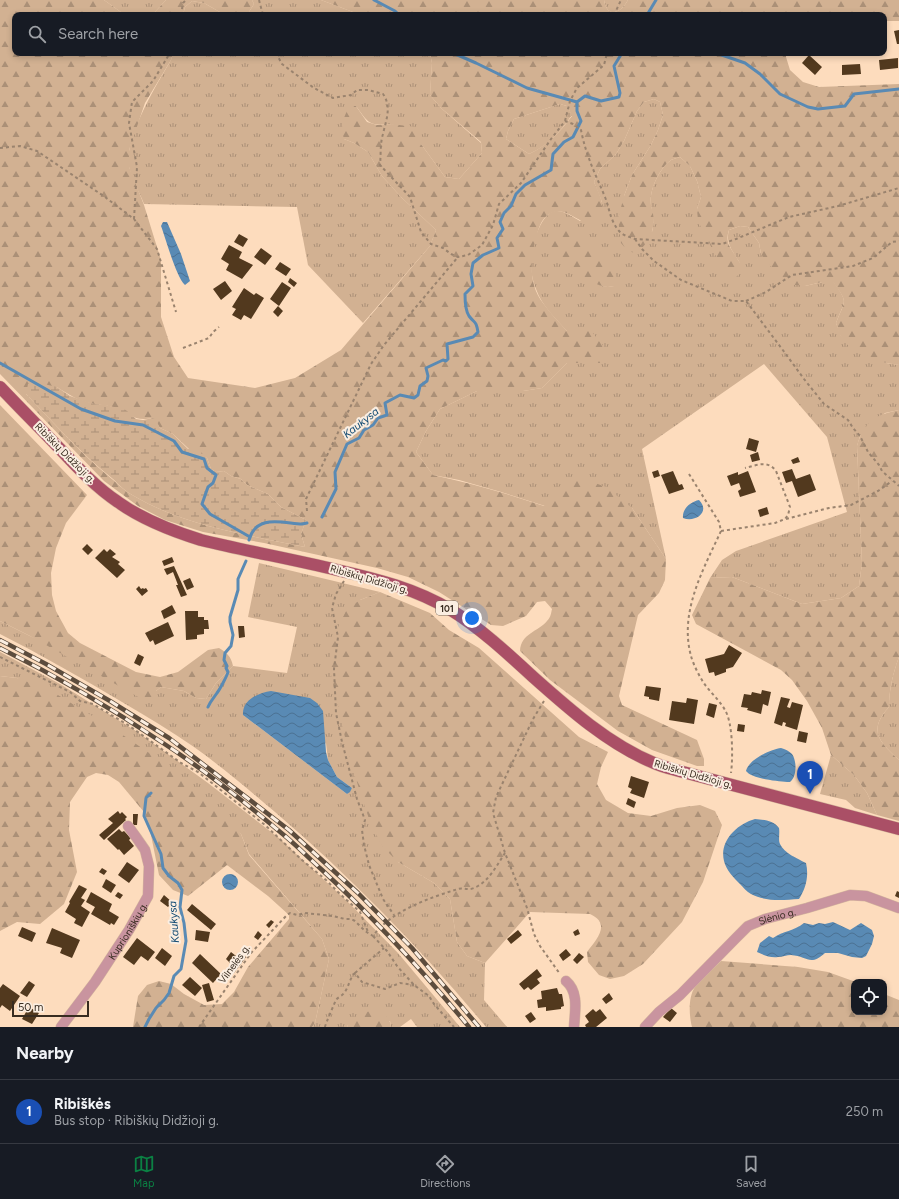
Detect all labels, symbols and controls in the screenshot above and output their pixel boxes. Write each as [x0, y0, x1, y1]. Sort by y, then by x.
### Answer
search box [12, 12, 887, 56]
icon: search [26, 23, 48, 45]
text: Search here [58, 25, 138, 43]
water label: Kaukysa [340, 405, 382, 441]
street label: Ribiškių Didžioji g. [32, 420, 98, 486]
street label: Ribiškių Didžioji g. [329, 562, 409, 596]
road number: 101 [436, 601, 458, 615]
your location [462, 608, 482, 628]
street label: Ribiškių Didžioji g. [653, 757, 733, 791]
pin: 1 [797, 761, 823, 794]
street label: Kuprioniškių g. [105, 900, 150, 962]
water label: Kaukysa [166, 900, 182, 943]
street label: Slėnio g. [756, 905, 797, 928]
street label: Vilnelės g. [215, 942, 253, 986]
map controls [851, 979, 887, 1015]
button: locate [851, 979, 887, 1015]
scale bar [12, 999, 89, 1018]
text: 50 m [18, 1001, 43, 1014]
text: Nearby [16, 1043, 74, 1063]
text: Ribiškės [54, 1095, 111, 1113]
text: 1 [26, 1104, 32, 1119]
text: 250 m [846, 1104, 883, 1119]
text: Bus stop · Ribiškių Didžioji g. [54, 1113, 219, 1128]
tab: Map [133, 1153, 155, 1190]
tab: Directions [420, 1153, 470, 1190]
tab: Saved [736, 1153, 766, 1190]

